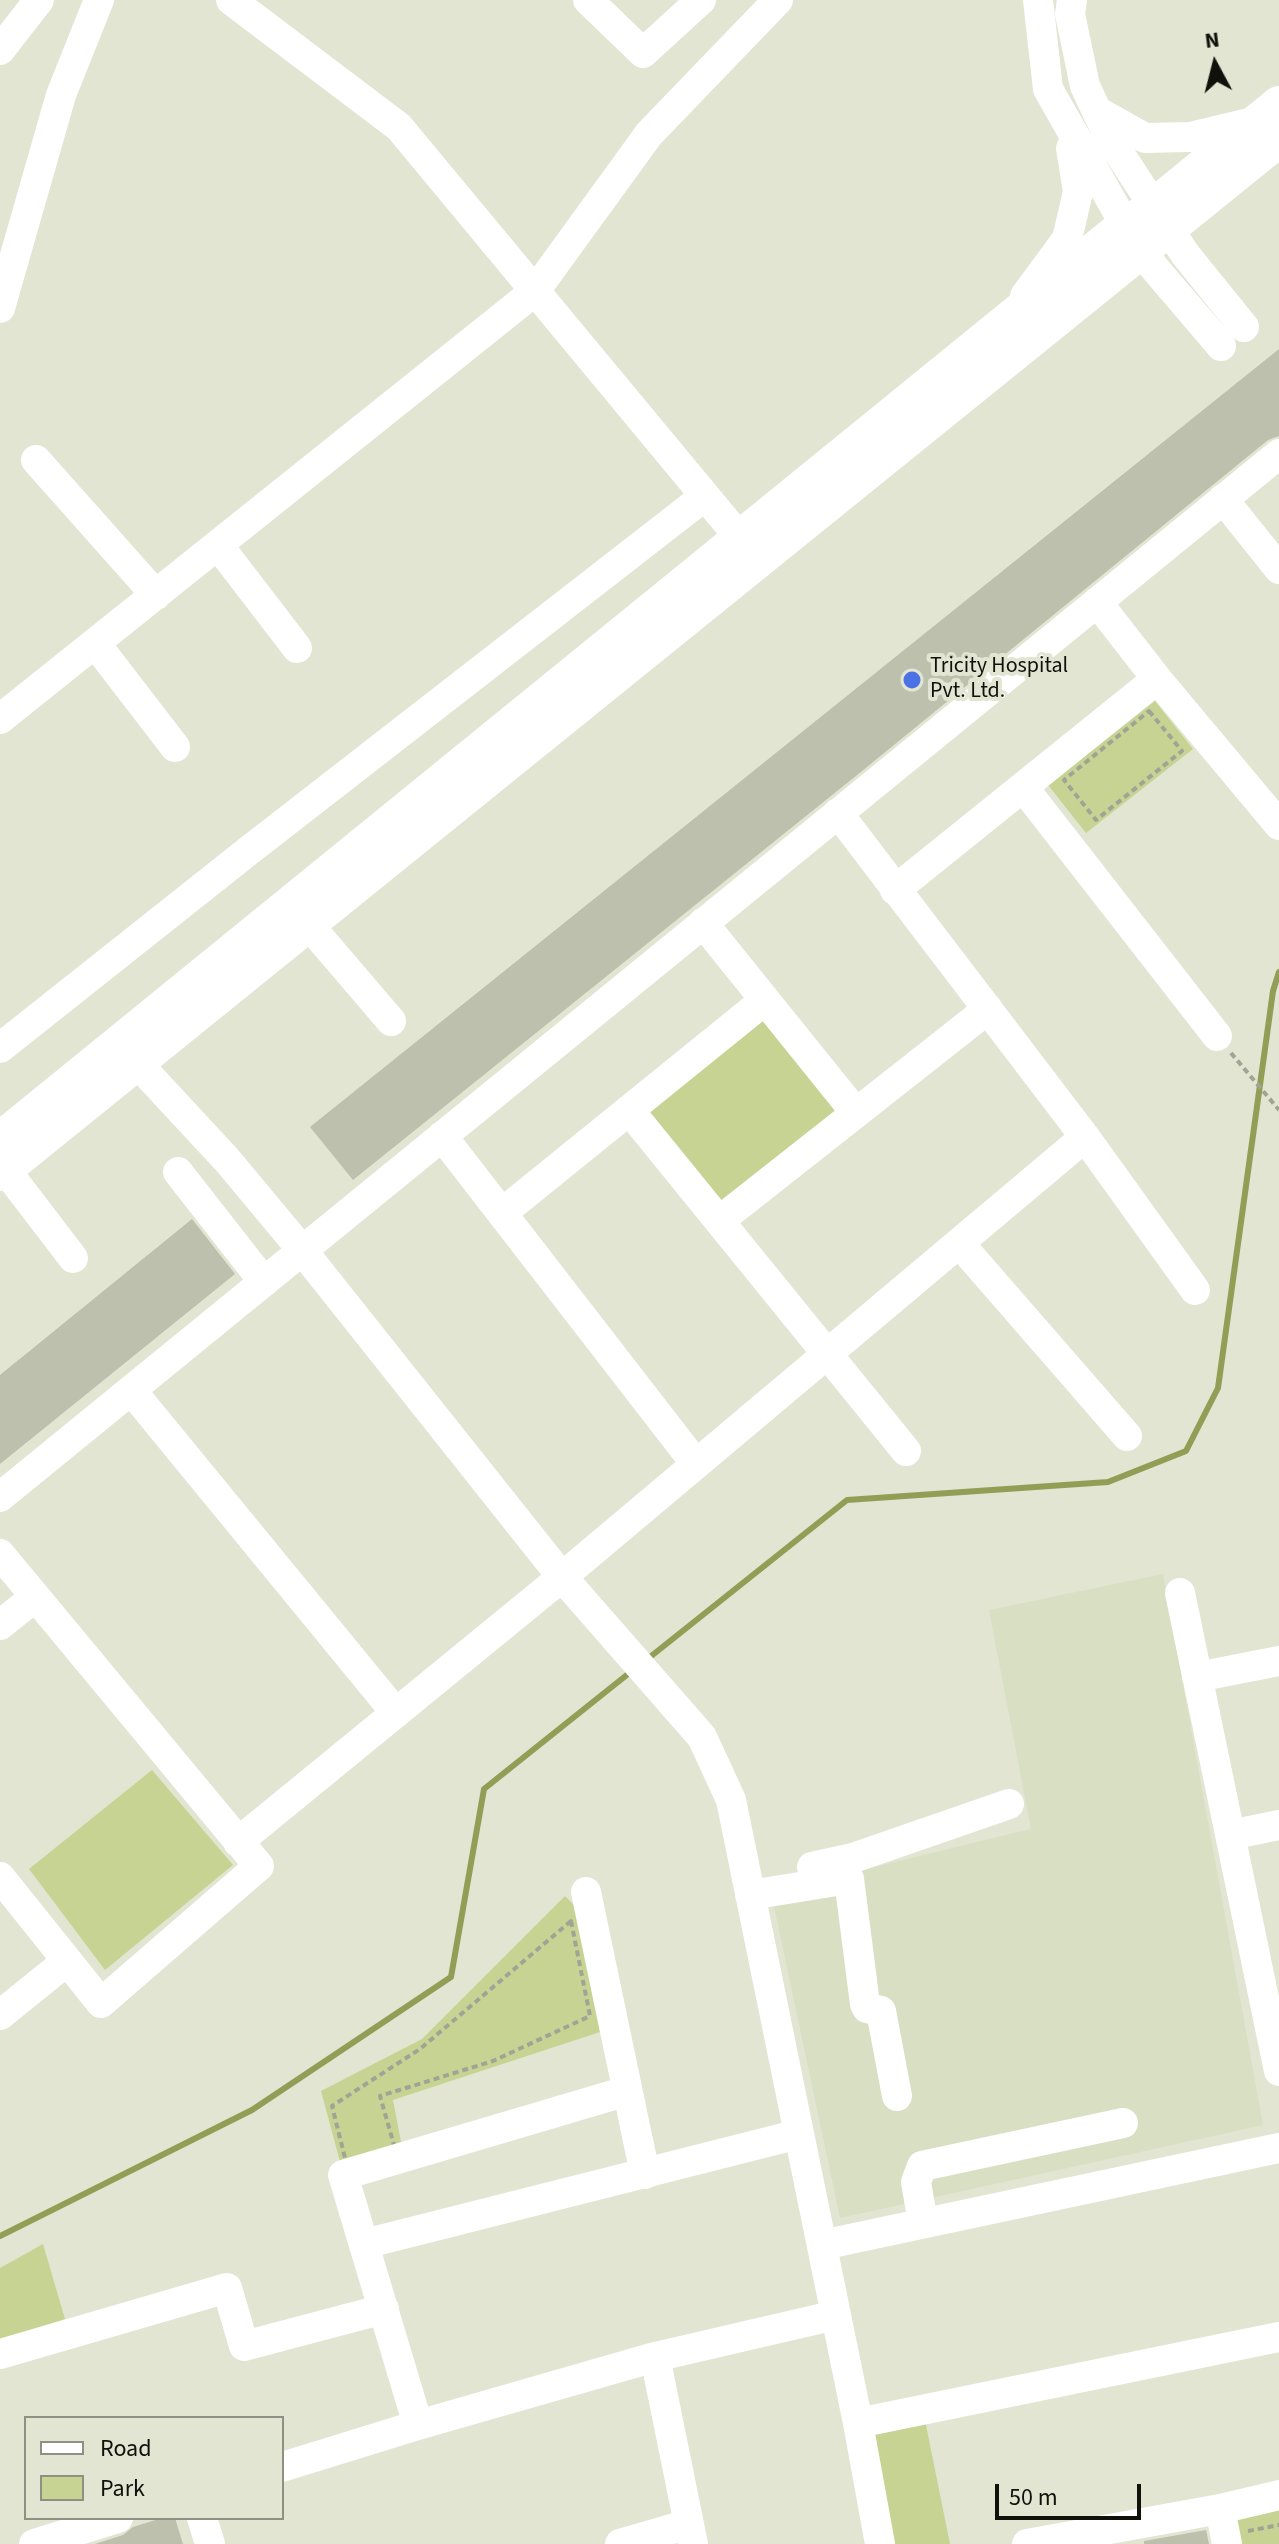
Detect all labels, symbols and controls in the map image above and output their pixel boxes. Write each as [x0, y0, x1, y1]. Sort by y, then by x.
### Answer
text: N [1203, 23, 1221, 57]
north arrow [1175, 24, 1255, 104]
place label: Tricity Hospital Pvt. Ltd. [930, 654, 1068, 706]
marker: Tricity Hospital Pvt. Ltd. [901, 669, 923, 691]
legend [24, 2416, 284, 2520]
text: Road [100, 2431, 152, 2466]
scale bar [999, 2468, 1145, 2518]
text: Park [100, 2471, 145, 2506]
text: 50 m [1009, 2480, 1058, 2515]

